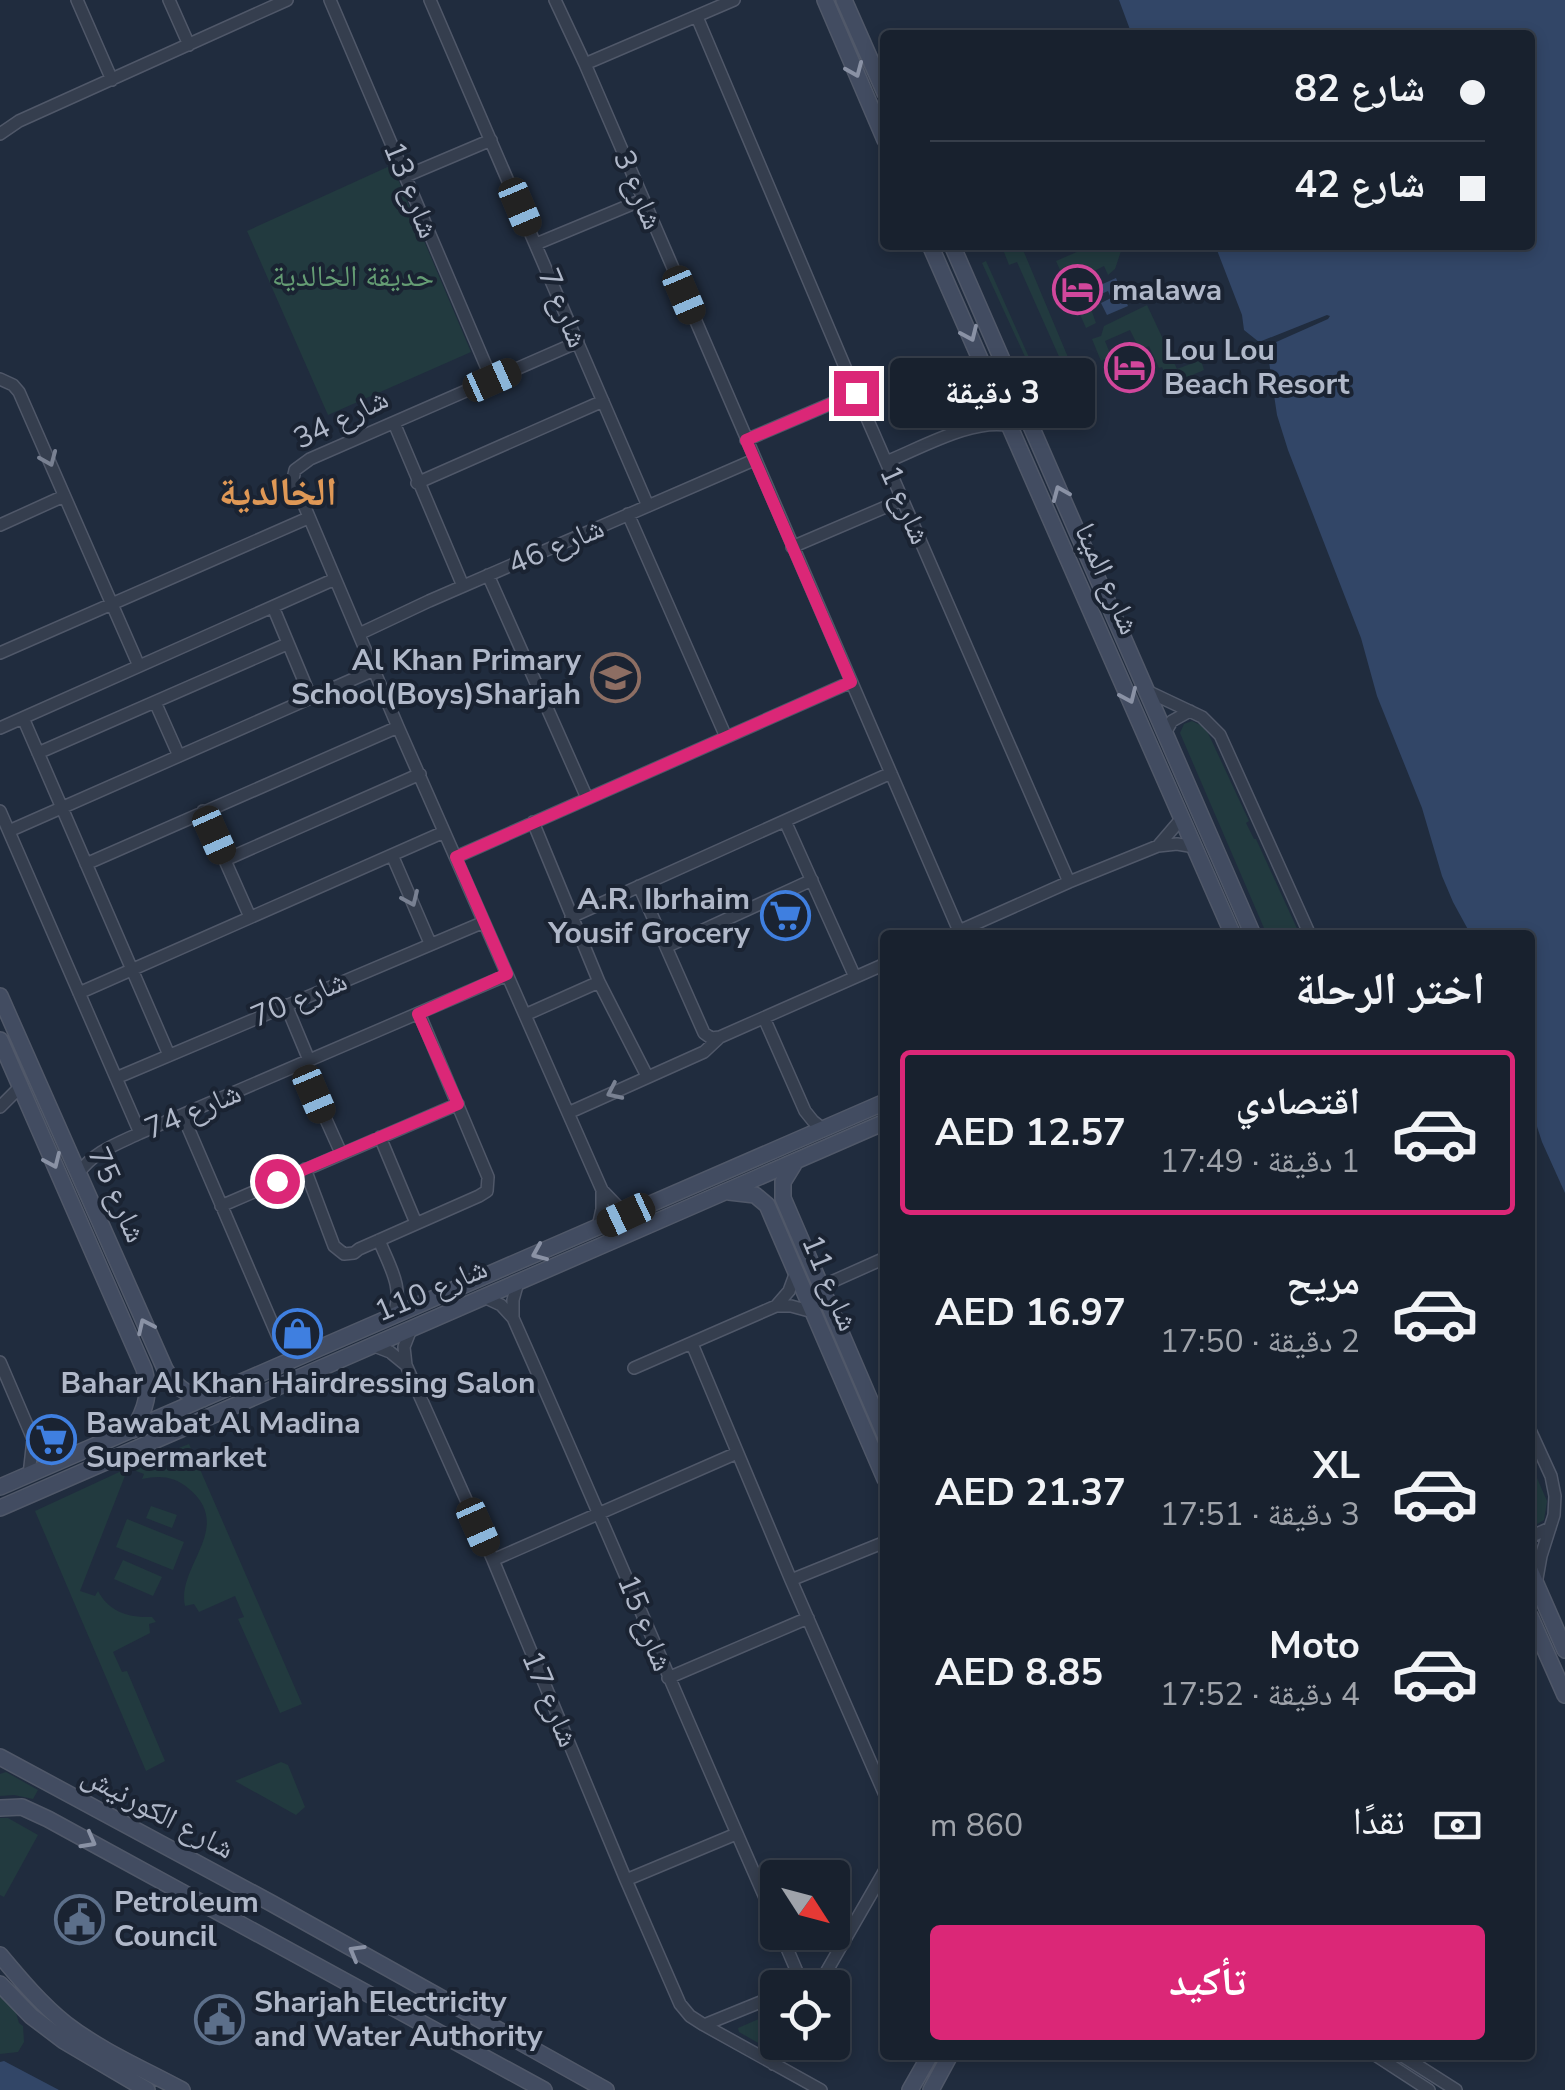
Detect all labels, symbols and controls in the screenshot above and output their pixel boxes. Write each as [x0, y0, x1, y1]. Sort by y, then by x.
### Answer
one-way arrow [843, 60, 863, 78]
text: شارع 82 [1294, 63, 1425, 114]
street label: شارع 13 [373, 136, 449, 244]
street label: شارع 3 [603, 144, 673, 236]
text: شارع 42 [1294, 159, 1425, 210]
car [494, 174, 546, 240]
park label: حديقة الخالدية [272, 256, 434, 297]
street label: شارع 7 [528, 262, 598, 354]
car [658, 262, 710, 328]
hotel icon: malawa [1051, 264, 1103, 316]
place label: malawa [1112, 270, 1222, 311]
one-way arrow [958, 324, 978, 342]
place label: Lou Lou Beach Resort [1164, 330, 1350, 405]
hotel icon: Lou Lou Beach Resort [1103, 341, 1155, 393]
car [458, 354, 526, 406]
callout: 3 دقيقة [891, 358, 1096, 428]
route end [834, 371, 879, 416]
text: 3 دقيقة [945, 371, 1040, 414]
street label: شارع 34 [287, 378, 395, 460]
one-way arrow [37, 449, 57, 467]
street label: شارع 1 [869, 459, 941, 551]
district label: الخالدية [219, 465, 337, 519]
one-way arrow [1052, 485, 1072, 502]
street label: شارع 46 [502, 507, 610, 585]
street label: شارع المينا [1064, 517, 1150, 641]
place label: Al Khan Primary School(Boys)Sharjah [291, 640, 581, 715]
school or university icon: Al Khan Primary School(Boys)Sharjah [590, 651, 642, 703]
one-way arrow [1117, 686, 1137, 704]
car [188, 801, 240, 869]
place label: A.R. Ibrhaim Yousif Grocery [548, 879, 750, 954]
one-way arrow [399, 889, 419, 907]
supermarket icon: A.R. Ibrhaim Yousif Grocery [759, 890, 811, 942]
text: اختر الرحلة [1295, 959, 1485, 1020]
street label: شارع 70 [245, 960, 353, 1038]
car [288, 1061, 340, 1127]
street label: شارع 74 [139, 1072, 247, 1150]
text: اقتصادي [1236, 1076, 1360, 1127]
one-way arrow [606, 1079, 624, 1099]
icon: car [1390, 1088, 1480, 1178]
text: AED 12.57 [935, 1107, 1126, 1158]
text: 1 دقيقة · 17:49 [1160, 1140, 1360, 1183]
street label: شارع 75 [78, 1141, 156, 1249]
one-way arrow [41, 1151, 61, 1169]
route start [255, 1159, 300, 1204]
car [592, 1189, 660, 1241]
street label: شارع 11 [791, 1229, 869, 1337]
one-way arrow [531, 1241, 549, 1261]
street label: شارع 110 [368, 1248, 494, 1332]
text: مريح [1286, 1256, 1360, 1307]
icon: car [1390, 1268, 1480, 1358]
text: AED 16.97 [935, 1287, 1126, 1338]
shop icon: Bahar Al Khan Hairdressing Salon [272, 1308, 324, 1360]
one-way arrow [137, 1318, 157, 1336]
text: 2 دقيقة · 17:50 [1160, 1320, 1360, 1363]
place label: Bahar Al Khan Hairdressing Salon [60, 1363, 536, 1404]
place label: Bawabat Al Madina Supermarket [86, 1403, 361, 1478]
supermarket icon: Bawabat Al Madina Supermarket [25, 1414, 77, 1466]
text: XL [1313, 1440, 1360, 1491]
icon: car [1390, 1448, 1480, 1538]
text: AED 21.37 [935, 1467, 1126, 1518]
car [452, 1493, 504, 1561]
text: 3 دقيقة · 17:51 [1160, 1493, 1360, 1536]
street label: شارع 15 [607, 1569, 683, 1677]
text: Moto [1269, 1620, 1360, 1671]
icon: car [1390, 1628, 1480, 1718]
street label: شارع 17 [511, 1645, 589, 1753]
text: AED 8.85 [935, 1647, 1103, 1698]
text: 4 دقيقة · 17:52 [1160, 1673, 1360, 1716]
street label: شارع الكورنيش [75, 1755, 241, 1869]
text: نقدًا [1353, 1796, 1405, 1847]
icon: cash [1430, 1798, 1485, 1853]
text: 860 m [930, 1804, 1023, 1847]
one-way arrow [78, 1829, 96, 1849]
north arrow [760, 1860, 850, 1950]
map controls [760, 1860, 850, 2060]
place label: Petroleum Council [114, 1882, 259, 1957]
public building icon: Petroleum Council [53, 1893, 105, 1945]
button: تأكيد [930, 1925, 1485, 2040]
one-way arrow [349, 1944, 367, 1964]
button: locate [760, 1970, 850, 2060]
place label: Sharjah Electricity and Water Authority [254, 1982, 543, 2057]
public building icon: Sharjah Electricity and Water Authority [193, 1993, 245, 2045]

